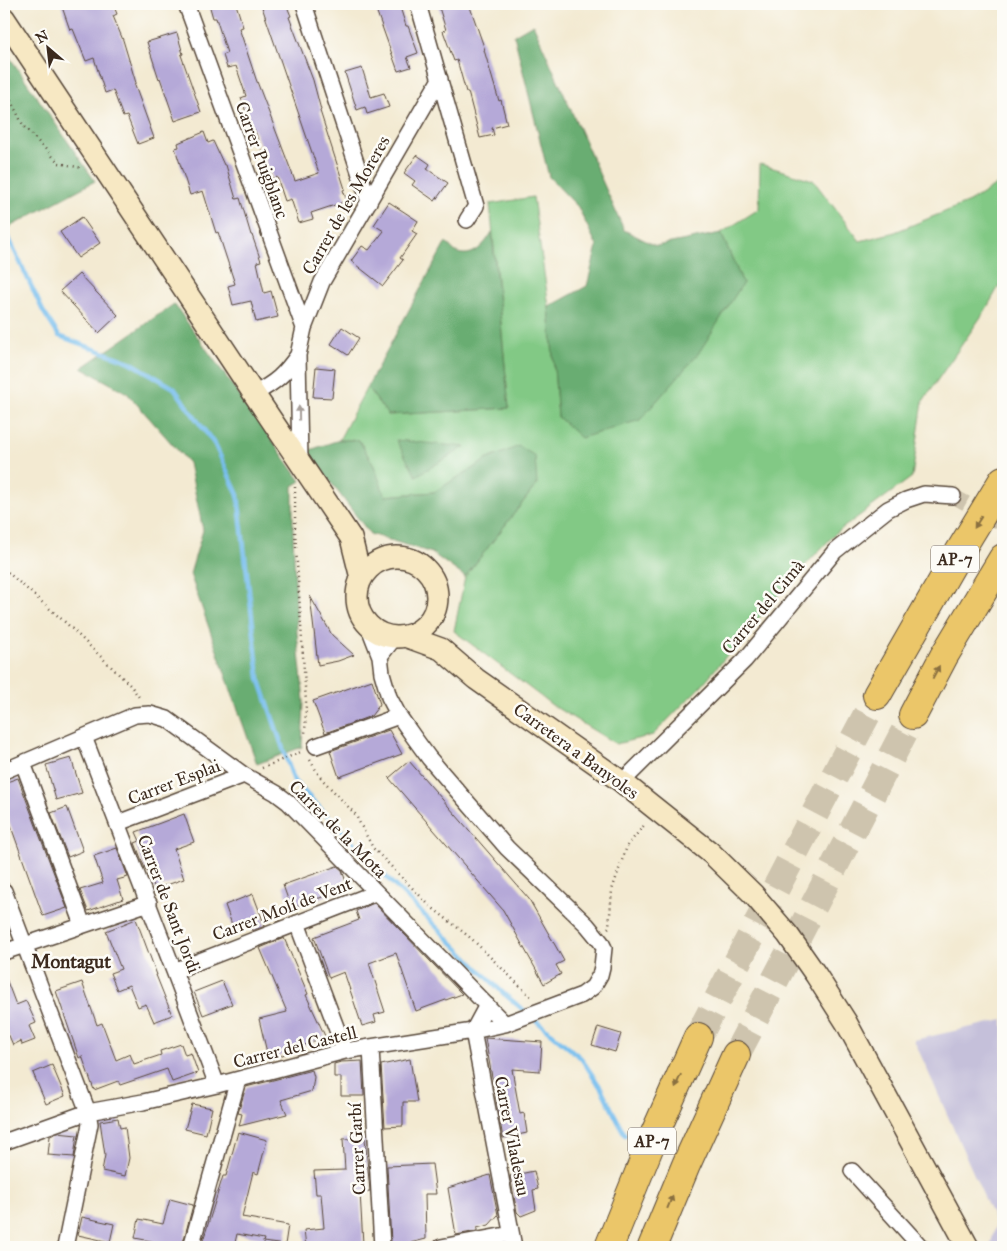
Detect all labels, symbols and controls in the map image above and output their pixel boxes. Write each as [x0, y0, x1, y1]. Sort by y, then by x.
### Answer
north arrow [22, 22, 72, 72]
text: N [33, 27, 51, 47]
street label: Carrer Puigblanc [230, 98, 294, 222]
street label: Carrer de les Moreres [297, 132, 395, 278]
one-way arrow [295, 405, 303, 421]
one-way arrow [973, 515, 982, 528]
road number: AP-7 [931, 546, 979, 572]
street label: Carrer del Cimà [717, 555, 809, 659]
one-way arrow [931, 665, 940, 679]
street label: Carretera a Banyoles [509, 698, 643, 804]
street label: Carrer Esplai [125, 754, 223, 810]
street label: Carrer de la Mota [284, 775, 392, 883]
street label: Carrer de Sant Jordi [132, 832, 206, 977]
street label: Carrer Molí de Vent [209, 872, 355, 946]
district label: Montagut [31, 950, 111, 974]
street label: Carrer del Castell [231, 1021, 359, 1073]
street label: Carrer Viladesau [490, 1074, 534, 1198]
one-way arrow [674, 1074, 682, 1088]
street label: Carrer Garbí [344, 1101, 370, 1196]
road number: AP-7 [628, 1128, 676, 1154]
one-way arrow [667, 1195, 675, 1209]

